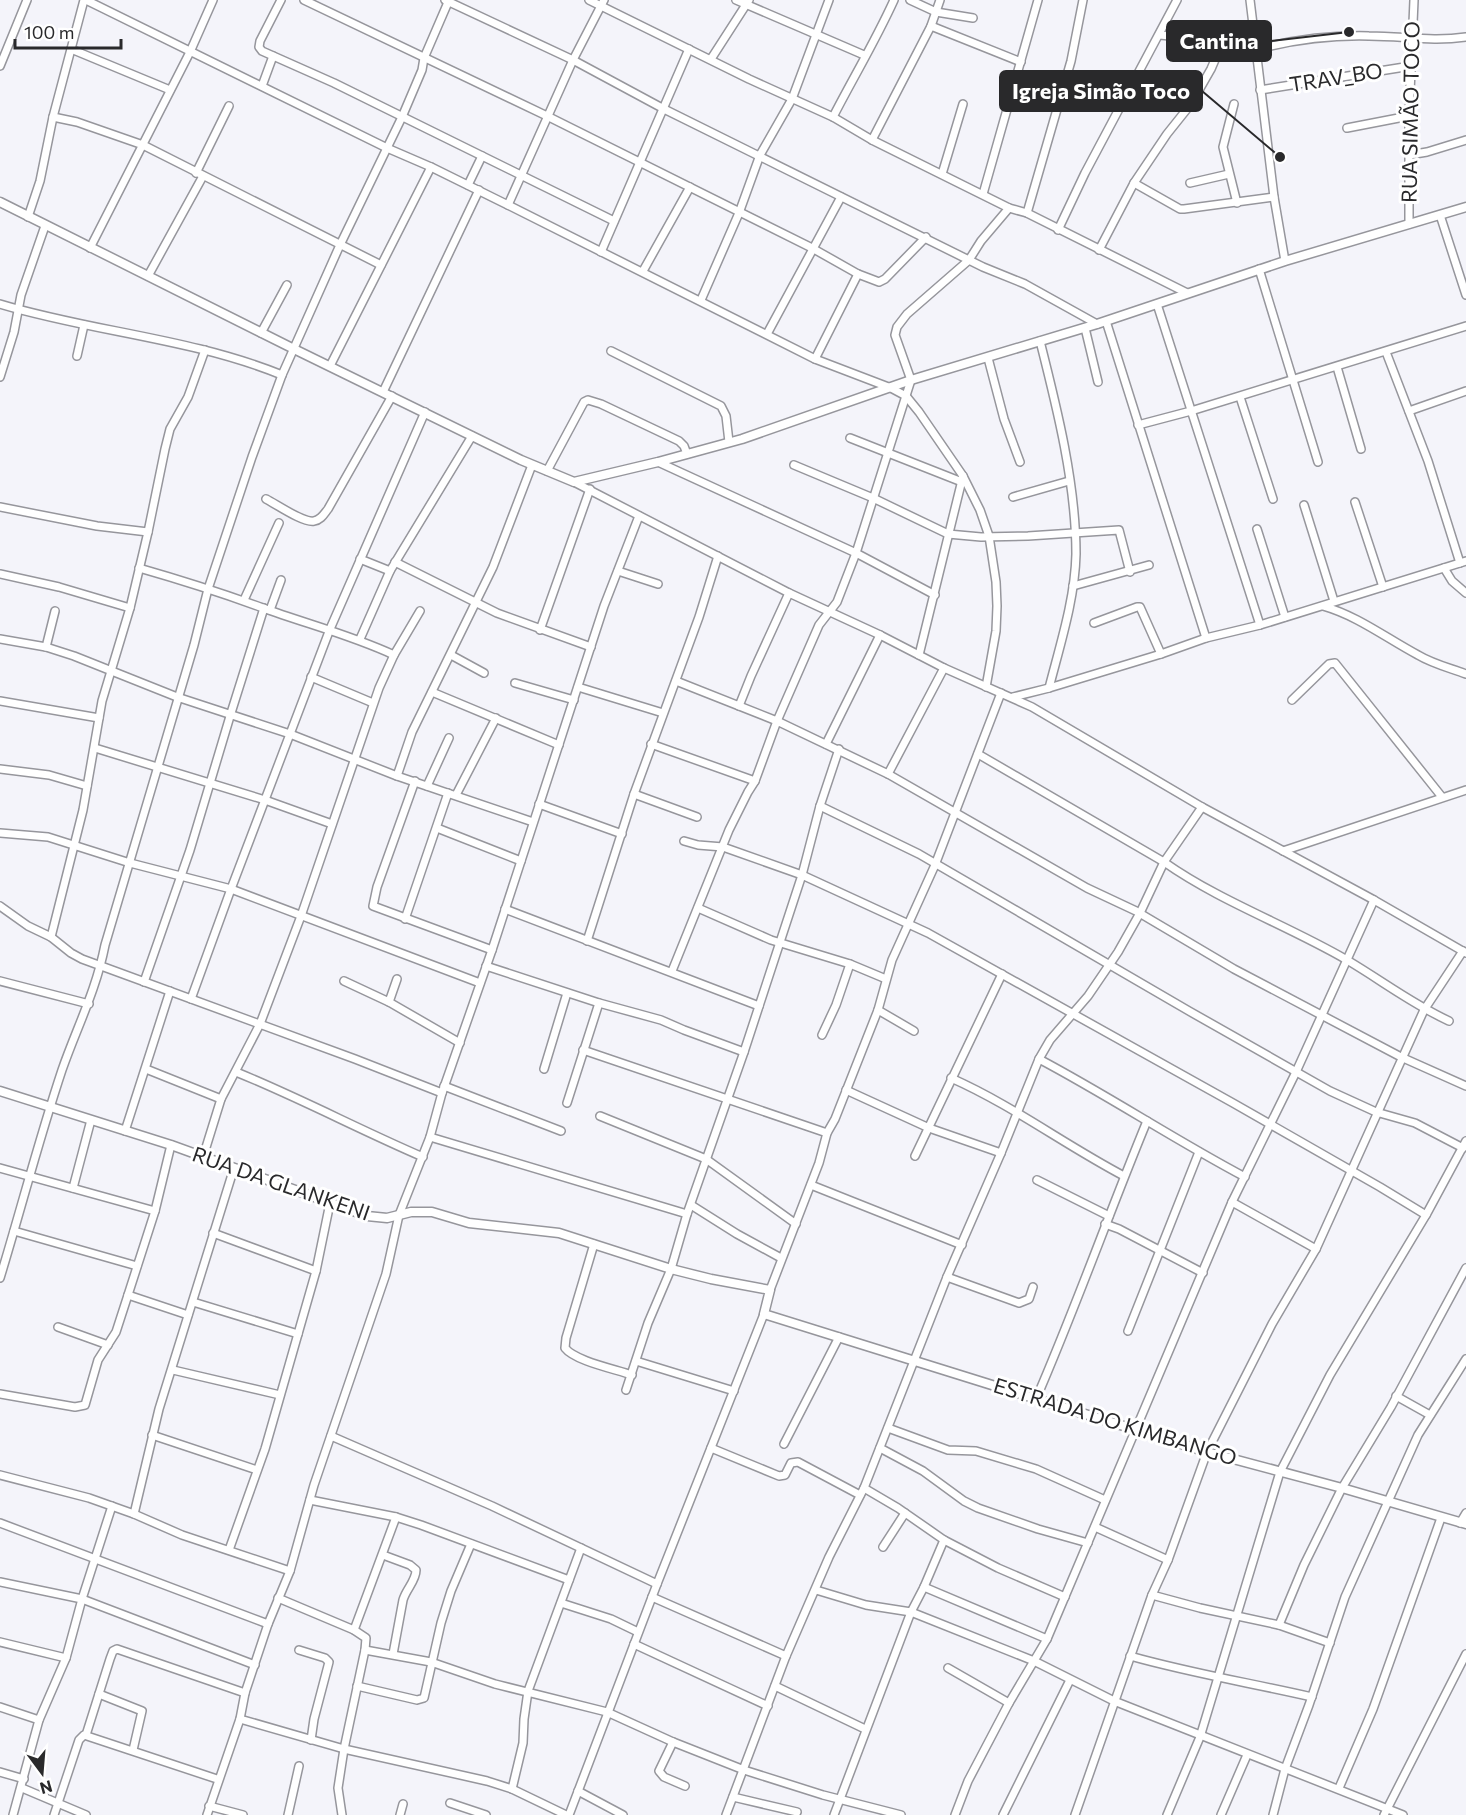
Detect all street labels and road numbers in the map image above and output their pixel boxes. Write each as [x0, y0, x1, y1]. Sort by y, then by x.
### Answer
street label: RUA SIMÃO TOCO [1395, 21, 1424, 203]
street label: TRAV_BO [1287, 57, 1384, 96]
street label: RUA DA GLANKENI [189, 1140, 374, 1225]
street label: ESTRADA DO KIMBANGO [991, 1372, 1240, 1469]

